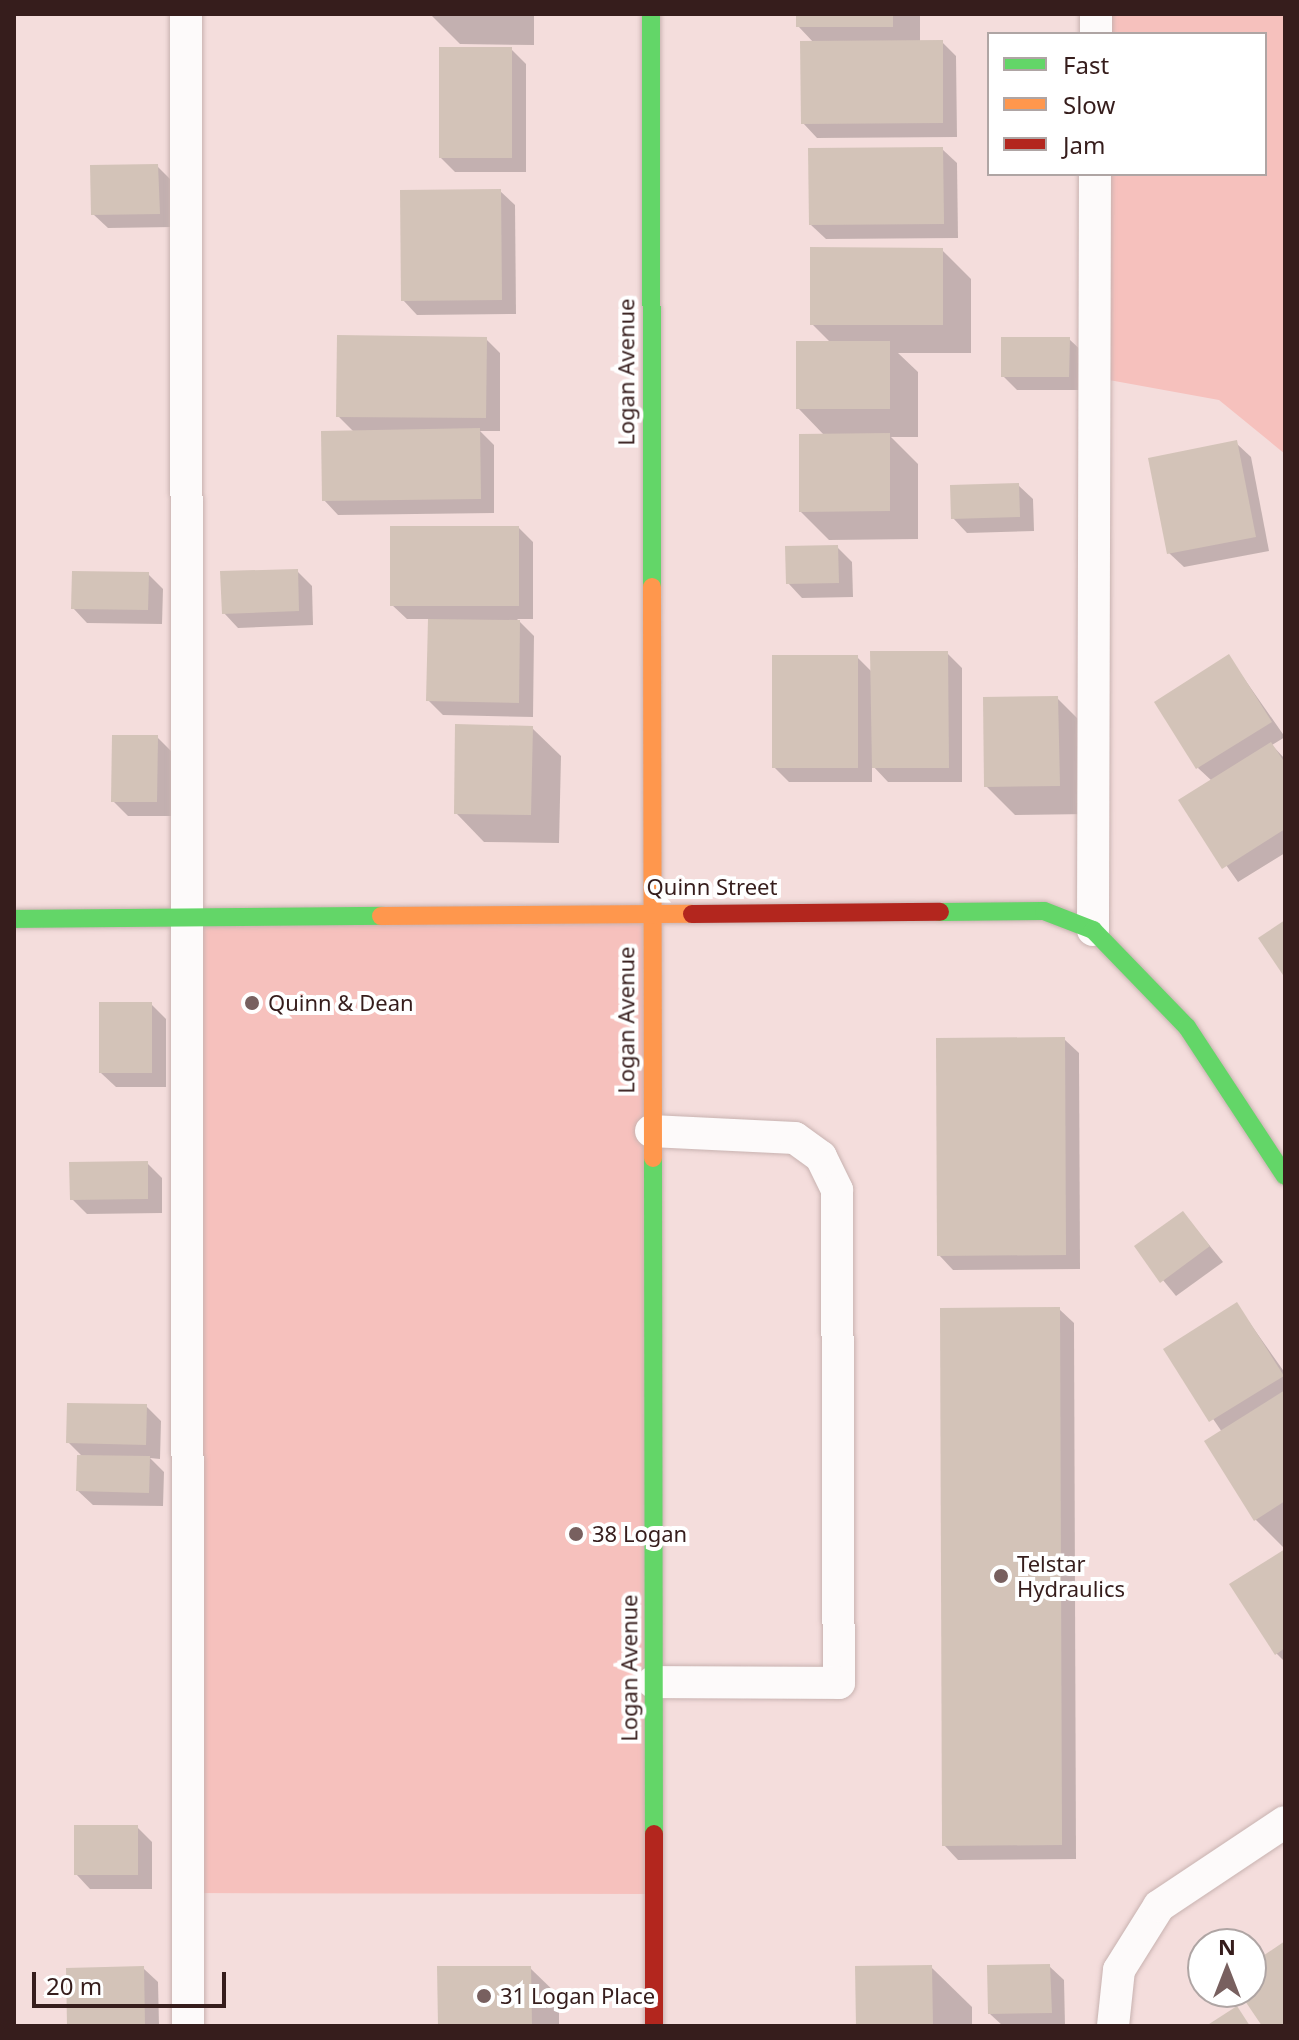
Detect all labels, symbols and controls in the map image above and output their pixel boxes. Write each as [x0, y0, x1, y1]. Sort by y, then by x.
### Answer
legend [987, 32, 1267, 176]
text: Fast [1063, 48, 1109, 81]
text: Slow [1063, 88, 1115, 121]
text: Jam [1063, 128, 1105, 161]
street label: Logan Avenue [613, 298, 639, 446]
street label: Quinn Street [647, 874, 777, 900]
street label: Logan Avenue [613, 946, 639, 1094]
place label: Quinn & Dean [268, 990, 414, 1016]
marker: Quinn & Dean [243, 994, 261, 1012]
place label: 38 Logan [592, 1521, 687, 1547]
marker: 38 Logan [567, 1525, 585, 1543]
place label: Telstar Hydraulics [1017, 1550, 1125, 1602]
marker: Telstar Hydraulics [992, 1567, 1010, 1585]
street label: Logan Avenue [616, 1594, 642, 1742]
north arrow [1187, 1928, 1267, 2008]
text: N [1218, 1931, 1236, 1961]
scale bar [36, 1956, 230, 2006]
text: 20 m [46, 1969, 102, 2002]
place label: 31 Logan Place [500, 1983, 655, 2009]
marker: 31 Logan Place [475, 1987, 493, 2005]

